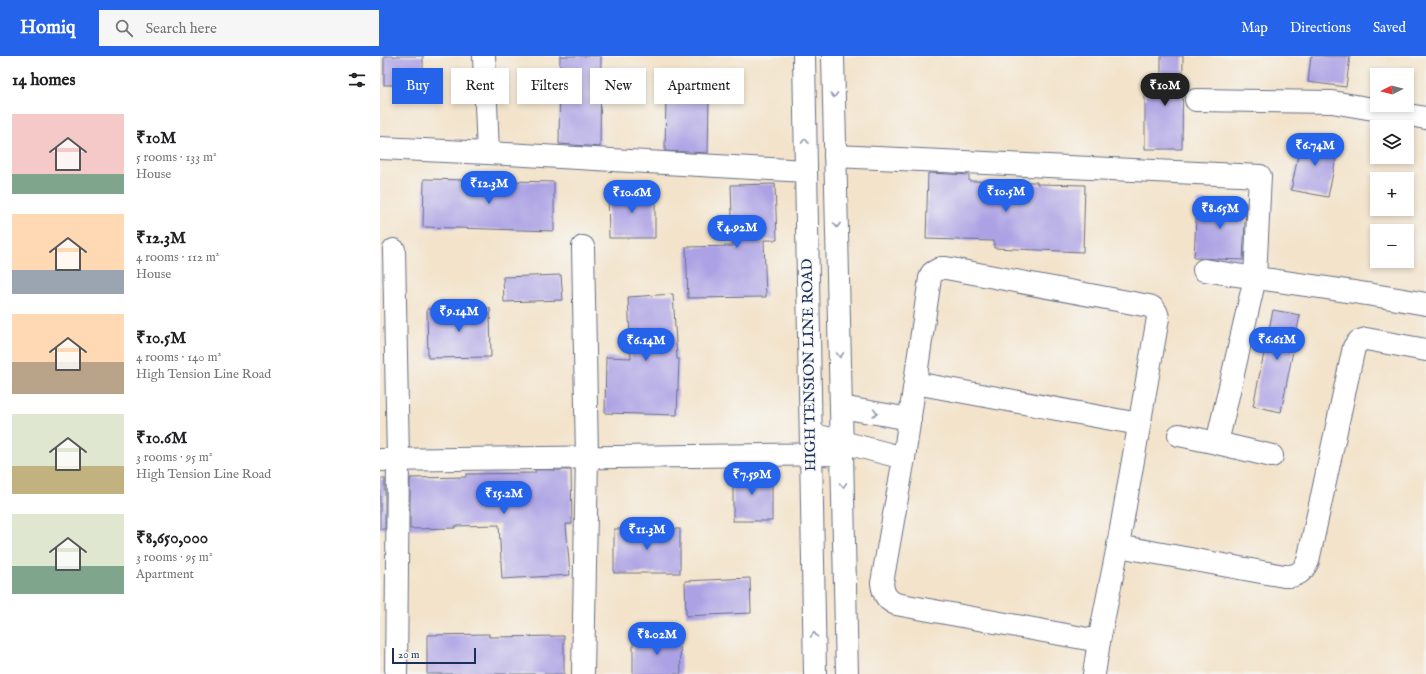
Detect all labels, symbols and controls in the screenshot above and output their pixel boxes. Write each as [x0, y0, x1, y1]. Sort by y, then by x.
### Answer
search box [99, 10, 379, 46]
text: Homiq [20, 16, 75, 40]
icon: search [113, 17, 135, 39]
text: Search here [145, 19, 217, 38]
text: Map [1241, 19, 1268, 37]
text: Directions [1290, 19, 1351, 37]
text: Saved [1373, 19, 1406, 37]
chip: Buy [392, 68, 443, 104]
chip: Rent [451, 68, 509, 104]
chip: Filters [517, 68, 582, 104]
chip: New [590, 68, 646, 104]
chip: Apartment [654, 68, 744, 104]
north arrow [1370, 68, 1414, 112]
map controls [1370, 68, 1414, 268]
icon: filters [346, 69, 368, 91]
text: 14 homes [12, 70, 75, 91]
pin: ₹10M [1141, 73, 1189, 107]
text: ₹10M [1150, 77, 1180, 94]
one-way arrow [830, 92, 838, 98]
button: layers [1370, 120, 1414, 164]
text: ₹10M [136, 128, 176, 149]
icon: home [44, 130, 92, 178]
pin: ₹6.74M [1282, 133, 1348, 167]
text: ₹6.74M [1295, 137, 1335, 154]
one-way arrow [801, 138, 809, 144]
text: 5 rooms · 133 m² [136, 149, 217, 166]
text: House [136, 166, 171, 183]
pin: ₹12.3M [456, 171, 522, 205]
button: + [1370, 172, 1414, 216]
text: ₹12.3M [470, 175, 508, 192]
pin: ₹10.5M [973, 179, 1039, 213]
pin: ₹10.6M [599, 180, 665, 214]
text: ₹10.5M [987, 183, 1025, 200]
text: ₹10.6M [612, 184, 652, 201]
pin: ₹8.65M [1187, 196, 1253, 230]
text: ₹8.65M [1201, 200, 1239, 217]
pin: ₹4.92M [704, 215, 770, 249]
text: ₹4.92M [717, 219, 757, 236]
one-way arrow [833, 222, 841, 228]
button: − [1370, 224, 1414, 268]
text: ₹12.3M [136, 228, 186, 249]
icon: home [44, 230, 92, 278]
text: 4 rooms · 112 m² [136, 249, 219, 266]
street label: HIGH TENSION LINE ROAD [798, 258, 820, 472]
text: House [136, 266, 171, 283]
pin: ₹9.14M [426, 299, 492, 333]
text: ₹9.14M [439, 303, 479, 320]
pin: ₹6.61M [1244, 327, 1310, 361]
text: ₹10.5M [136, 328, 186, 349]
pin: ₹6.14M [613, 328, 679, 362]
icon: home [44, 330, 92, 378]
text: ₹6.61M [1258, 331, 1296, 348]
text: ₹6.14M [626, 332, 666, 349]
text: 4 rooms · 140 m² [136, 349, 221, 366]
one-way arrow [836, 352, 844, 358]
text: High Tension Line Road [136, 366, 271, 383]
one-way arrow [872, 408, 878, 416]
text: ₹10.6M [136, 428, 187, 449]
icon: home [44, 430, 92, 478]
text: 3 rooms · 95 m² [136, 449, 213, 466]
pin: ₹7.59M [719, 462, 785, 496]
text: High Tension Line Road [136, 466, 271, 483]
text: ₹7.59M [733, 466, 771, 483]
pin: ₹15.2M [471, 481, 537, 515]
one-way arrow [839, 482, 847, 488]
text: ₹15.2M [485, 485, 523, 502]
pin: ₹11.3M [614, 517, 680, 551]
text: ₹11.3M [629, 521, 666, 538]
text: ₹8,650,000 [136, 528, 208, 549]
icon: home [44, 530, 92, 578]
text: 3 rooms · 95 m² [136, 549, 213, 566]
text: Apartment [136, 566, 194, 583]
pin: ₹8.02M [624, 622, 690, 656]
text: ₹8.02M [637, 626, 677, 643]
one-way arrow [810, 632, 818, 638]
scale bar [392, 646, 476, 665]
text: 20 m [398, 648, 419, 662]

